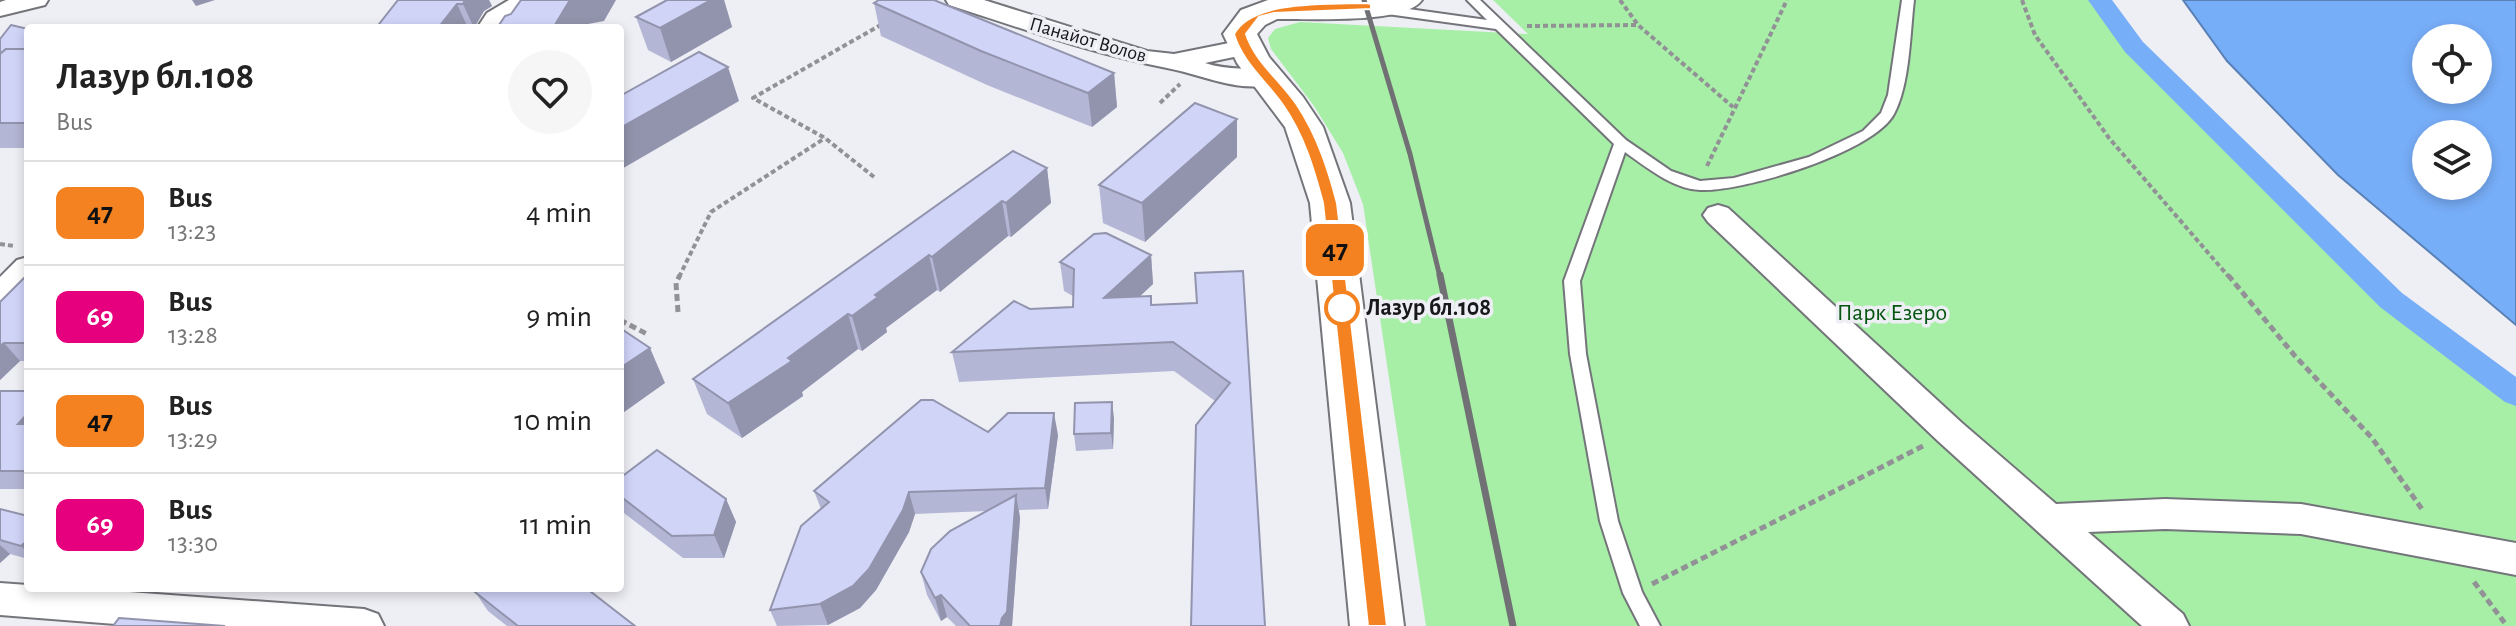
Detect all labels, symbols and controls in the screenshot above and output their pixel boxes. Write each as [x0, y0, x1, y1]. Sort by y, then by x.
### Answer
street label: Панайот Волов [1027, 14, 1149, 66]
map controls [2412, 24, 2492, 200]
button: locate [2412, 24, 2492, 104]
button: heart [508, 50, 592, 134]
text: Лазур бл.108 [56, 58, 254, 96]
text: Bus [56, 109, 93, 135]
button: layers [2412, 120, 2492, 200]
text: Bus [168, 183, 213, 213]
text: 4 min [526, 198, 592, 228]
text: 47 [87, 199, 113, 227]
text: 13:23 [168, 218, 216, 244]
line badge: 47 [1299, 224, 1371, 276]
text: 47 [1322, 236, 1348, 264]
text: Bus [168, 287, 213, 317]
marker: Лазур бл.108 [1325, 291, 1359, 325]
place label: Лазур бл.108 [1366, 296, 1491, 320]
park label: Парк Езеро [1837, 301, 1947, 325]
text: 9 min [526, 302, 592, 332]
text: 69 [86, 303, 114, 331]
text: 13:28 [168, 322, 218, 348]
text: Bus [168, 391, 213, 421]
text: 10 min [514, 406, 592, 436]
text: 47 [87, 407, 113, 435]
text: 13:29 [168, 426, 218, 452]
text: Bus [168, 495, 213, 525]
text: 11 min [520, 510, 592, 540]
text: 69 [86, 511, 114, 539]
text: 13:30 [168, 530, 218, 556]

